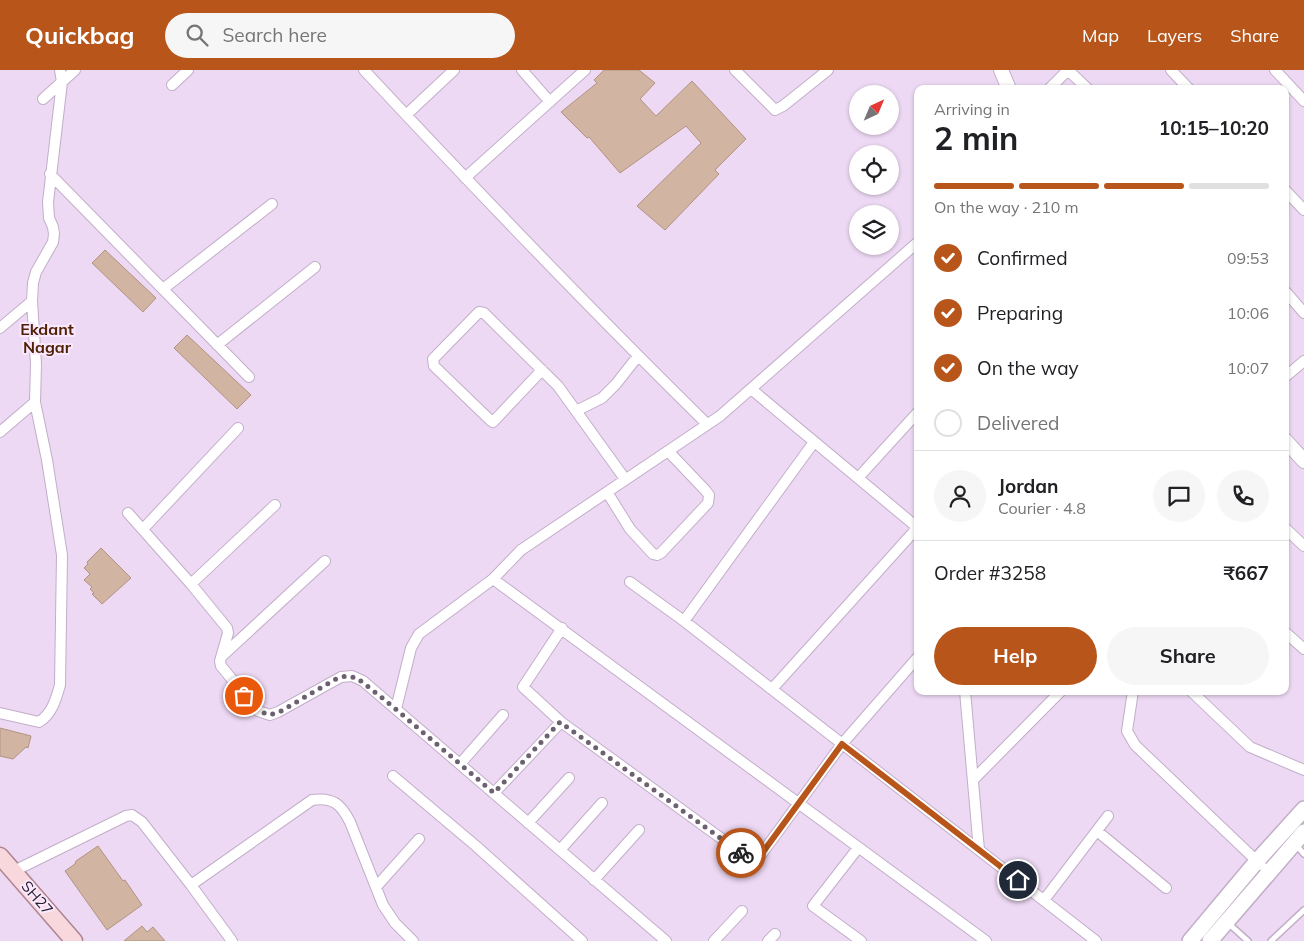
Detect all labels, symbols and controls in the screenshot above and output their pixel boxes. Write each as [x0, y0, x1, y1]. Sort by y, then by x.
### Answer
search box [165, 13, 515, 58]
text: Quickbag [25, 20, 135, 50]
icon: search [183, 21, 211, 49]
text: Search here [223, 23, 327, 47]
text: Map [1082, 24, 1119, 47]
text: Layers [1147, 24, 1202, 47]
text: Share [1230, 24, 1279, 47]
north arrow [849, 85, 899, 135]
map controls [849, 85, 899, 255]
text: Arriving in [934, 99, 1010, 119]
text: 10:15–10:20 [1159, 116, 1269, 140]
text: 2 min [934, 118, 1018, 158]
button: locate [849, 145, 899, 195]
text: On the way · 210 m [934, 197, 1079, 217]
button: layers [849, 205, 899, 255]
icon: check [934, 244, 962, 272]
text: Confirmed [977, 246, 1068, 270]
text: 09:53 [1227, 248, 1269, 268]
icon: check [934, 299, 962, 327]
text: Preparing [977, 301, 1063, 325]
text: 10:06 [1227, 303, 1269, 323]
district label: Ekdant Nagar [20, 319, 74, 357]
icon: check [934, 354, 962, 382]
text: On the way [977, 356, 1079, 380]
text: 10:07 [1227, 358, 1269, 378]
text: Delivered [977, 411, 1059, 435]
button: person [934, 470, 986, 522]
button: chat [1153, 470, 1205, 522]
button: phone [1217, 470, 1269, 522]
text: Jordan [998, 474, 1058, 498]
text: Courier · 4.8 [998, 498, 1086, 518]
text: Order #3258 [934, 561, 1046, 585]
text: ₹667 [1223, 561, 1269, 585]
button: Help [934, 627, 1097, 685]
button: Share [1107, 627, 1269, 685]
pin [223, 675, 265, 717]
icon: bag [230, 682, 258, 710]
courier [716, 828, 766, 878]
icon: bike [727, 839, 755, 867]
pin [997, 859, 1039, 901]
icon: home [1004, 866, 1032, 894]
street label: SH27 [17, 877, 57, 919]

